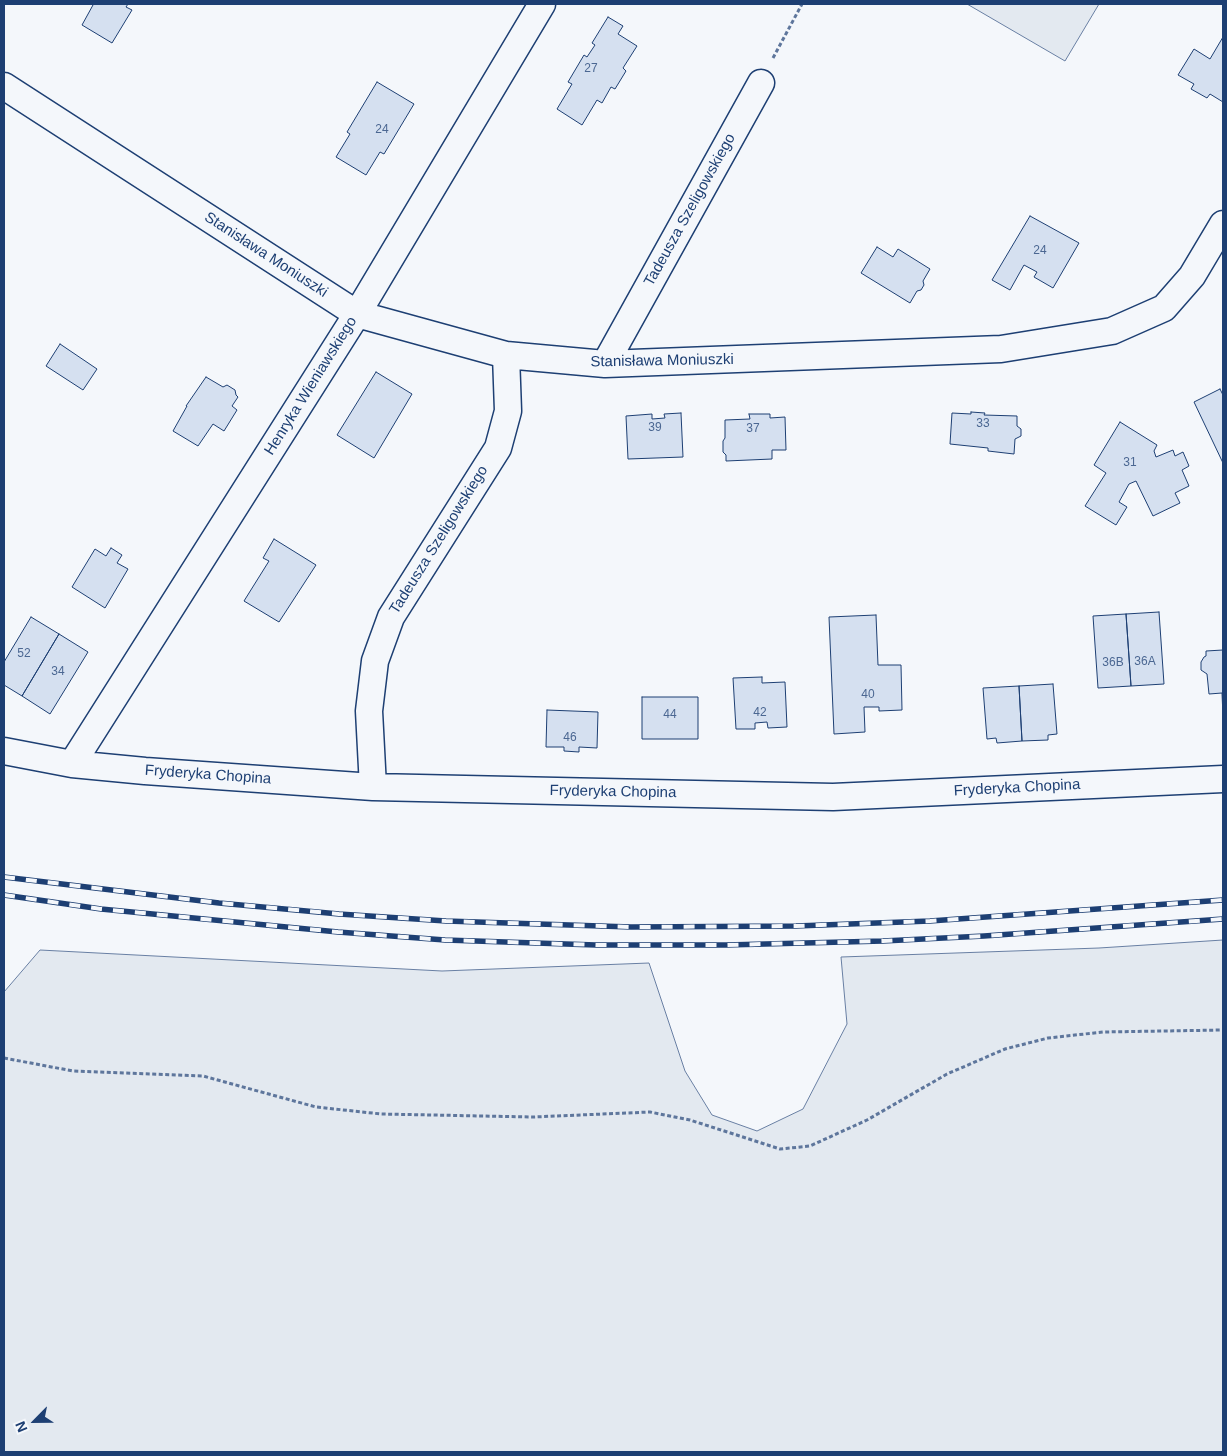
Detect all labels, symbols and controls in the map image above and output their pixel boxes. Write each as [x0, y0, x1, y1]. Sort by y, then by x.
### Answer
house number: 27 [584, 62, 598, 76]
house number: 24 [375, 123, 389, 137]
street label: Tadeusza Szeligowskiego [640, 131, 740, 289]
street label: Stanisława Moniuszki [201, 208, 331, 302]
house number: 24 [1033, 244, 1047, 258]
street label: Henryka Wieniawskiego [261, 313, 361, 459]
street label: Stanisława Moniuszki [590, 351, 734, 371]
house number: 33 [976, 417, 990, 431]
house number: 39 [648, 421, 662, 435]
house number: 37 [746, 422, 760, 436]
house number: 31 [1123, 456, 1137, 470]
street label: Tadeusza Szeligowskiego [386, 462, 492, 618]
house number: 52 [17, 647, 31, 661]
house number: 36A [1134, 655, 1156, 669]
house number: 36B [1102, 656, 1124, 670]
house number: 34 [51, 665, 65, 679]
house number: 40 [861, 688, 875, 702]
house number: 42 [753, 706, 767, 720]
house number: 44 [663, 708, 677, 722]
house number: 46 [563, 731, 577, 745]
street label: Fryderyka Chopina [144, 762, 272, 788]
street label: Fryderyka Chopina [953, 776, 1081, 800]
street label: Fryderyka Chopina [549, 782, 677, 802]
north arrow [10, 1396, 60, 1446]
text: N [12, 1419, 31, 1435]

